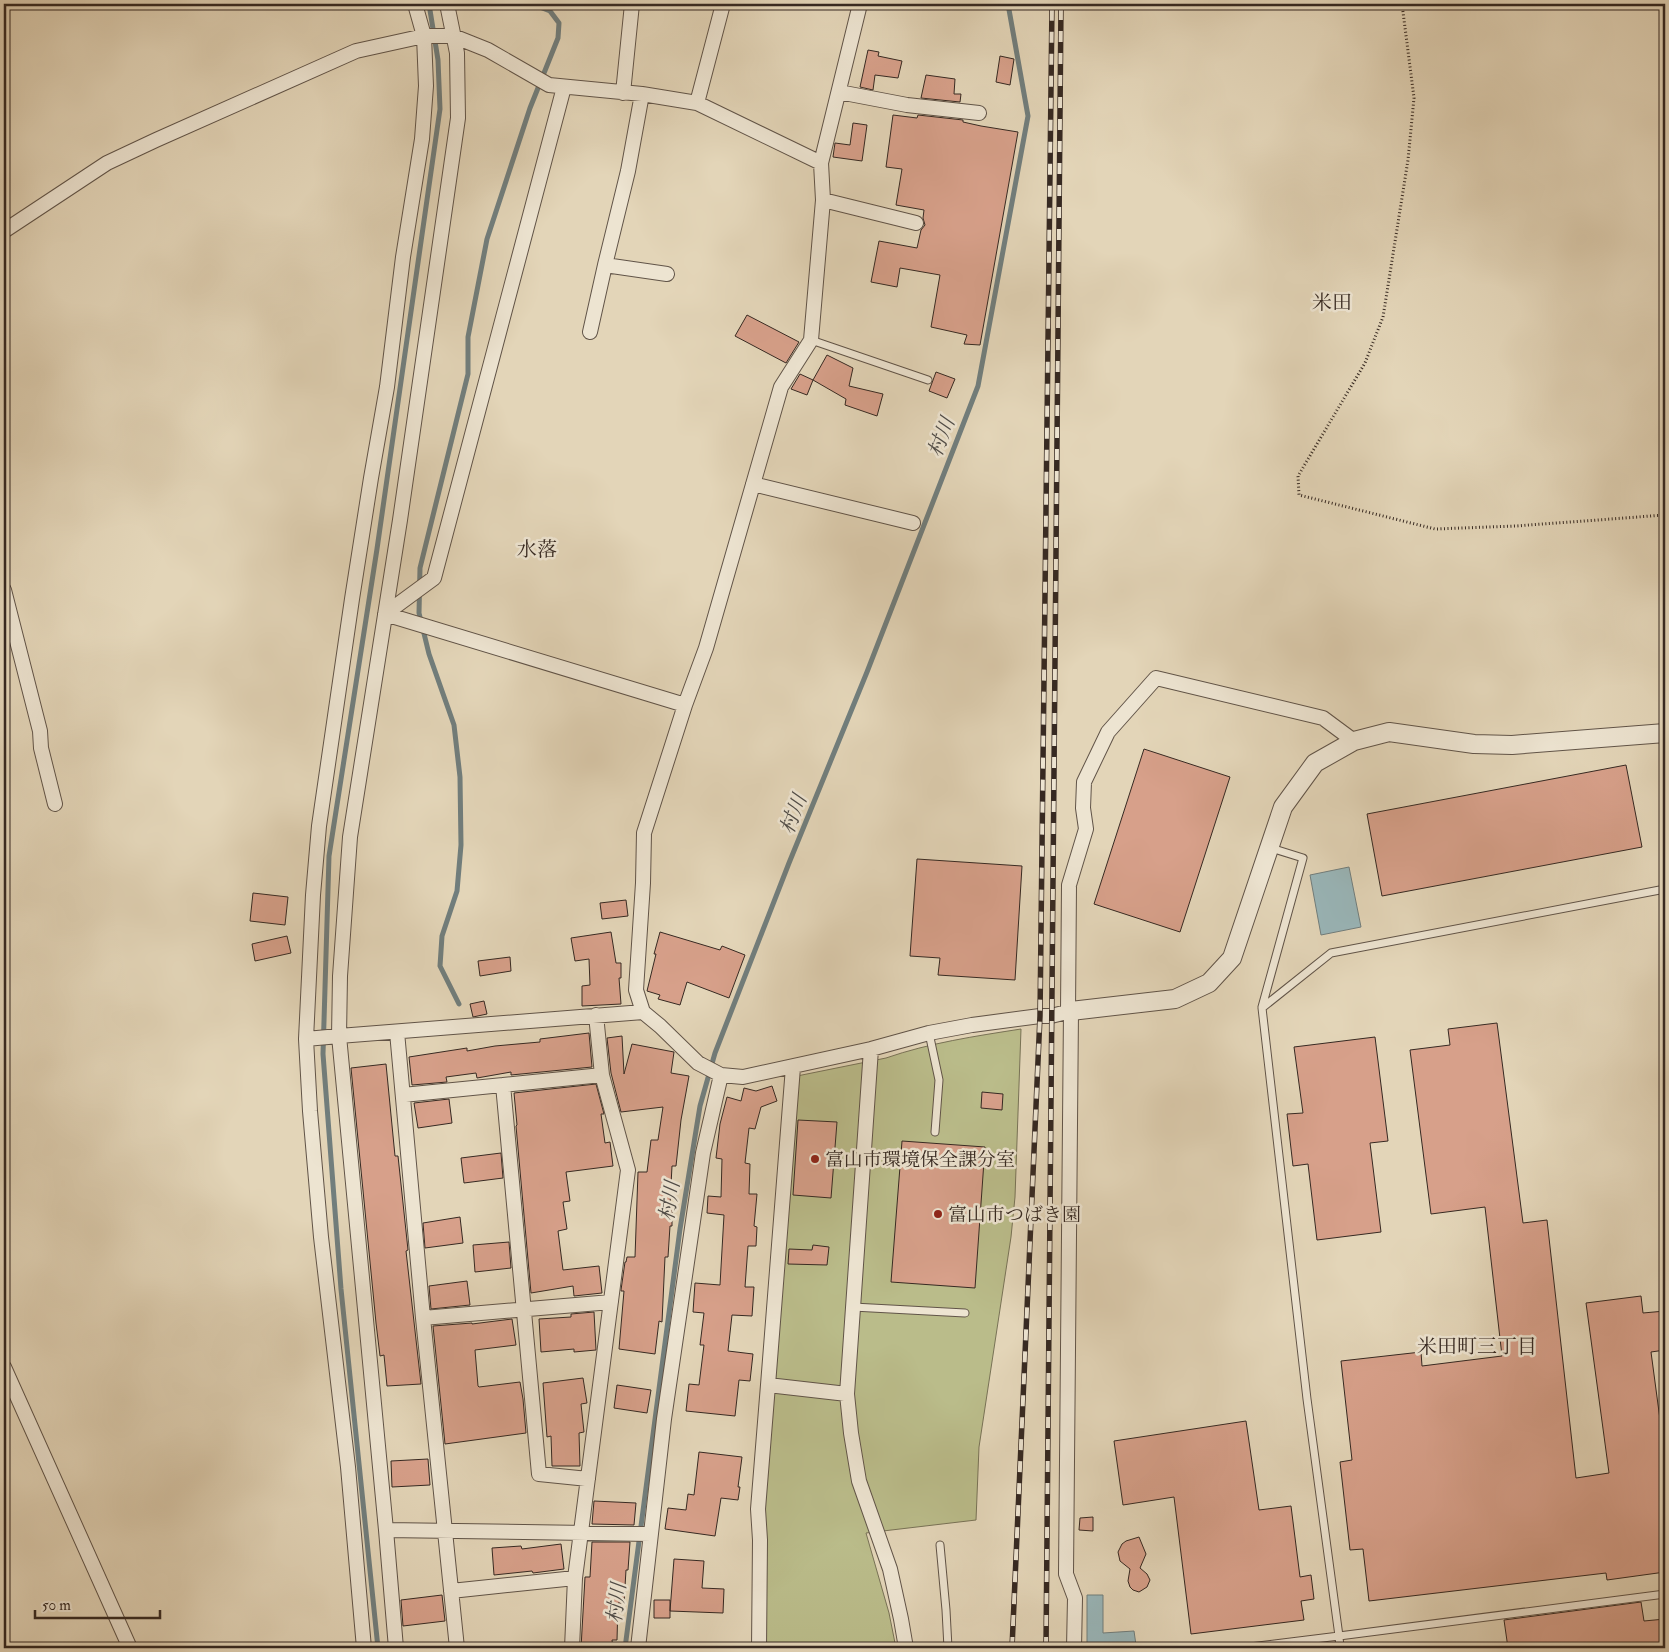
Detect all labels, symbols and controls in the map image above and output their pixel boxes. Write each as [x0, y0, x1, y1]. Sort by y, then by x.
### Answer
district label: 米田 [1312, 290, 1352, 315]
water label: 村川 [923, 412, 961, 460]
district label: 水落 [517, 537, 557, 562]
water label: 村川 [775, 789, 813, 837]
place label: 富山市環境保全課分室 [825, 1148, 1015, 1172]
marker: 富山市環境保全課分室 [809, 1153, 821, 1165]
water label: 村川 [654, 1177, 685, 1223]
place label: 富山市つばき園 [948, 1203, 1081, 1227]
marker: 富山市つばき園 [932, 1208, 944, 1220]
district label: 米田町三丁目 [1417, 1334, 1537, 1359]
water label: 村川 [602, 1580, 632, 1624]
scale bar [35, 1587, 160, 1619]
text: 50 m [42, 1596, 71, 1615]

